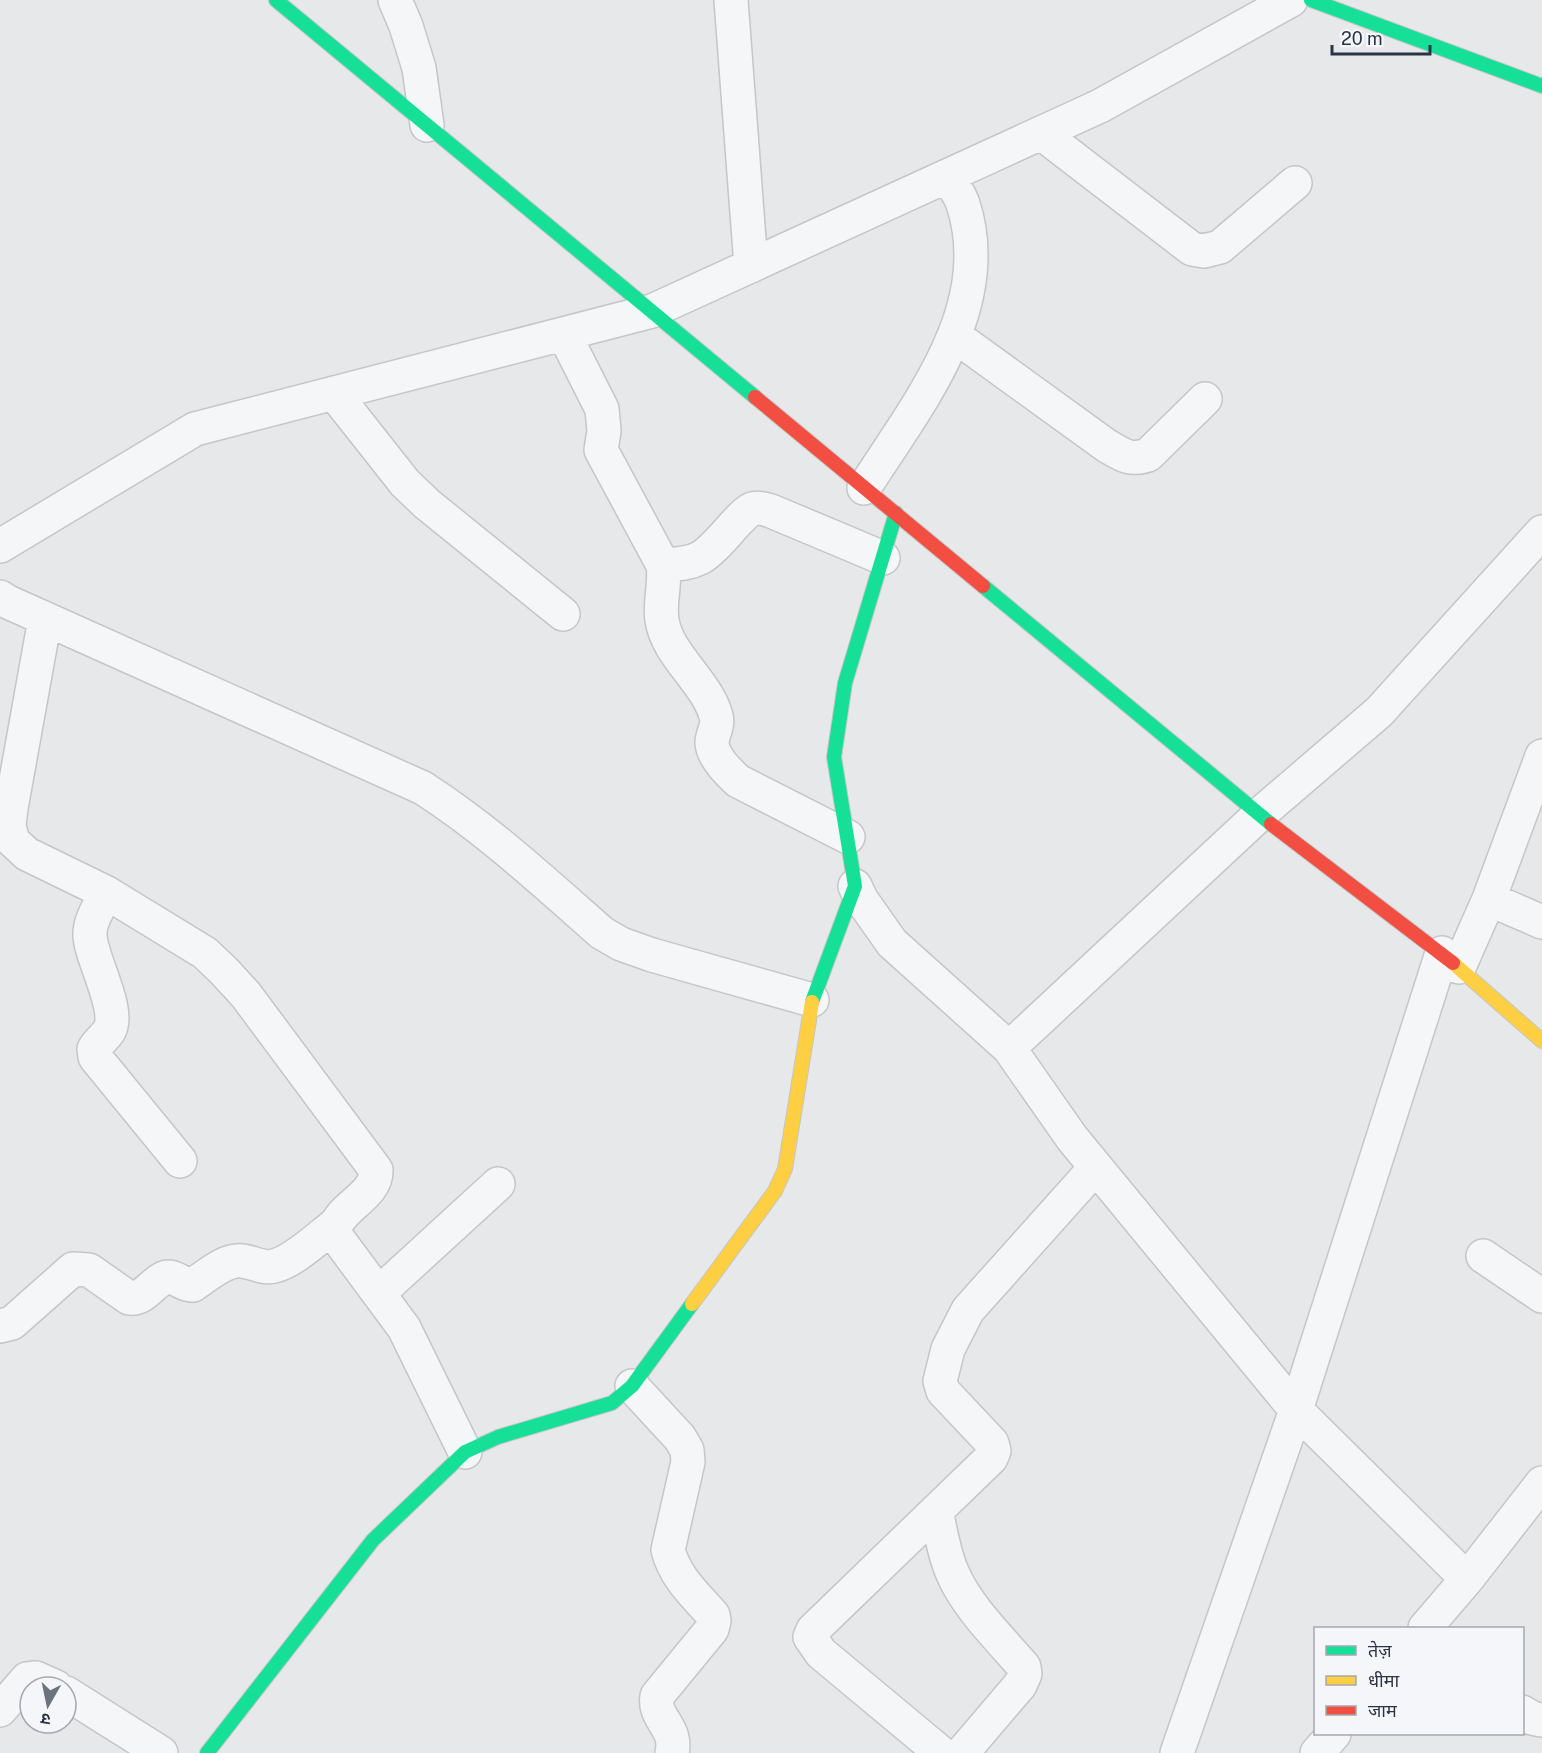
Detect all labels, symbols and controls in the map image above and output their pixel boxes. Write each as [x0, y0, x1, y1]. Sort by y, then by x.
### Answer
scale bar [1332, 18, 1430, 56]
text: 20 m [1341, 28, 1383, 49]
legend [1314, 1627, 1524, 1735]
text: तेज़ [1368, 1640, 1392, 1661]
text: धीमा [1368, 1670, 1399, 1691]
north arrow [18, 1675, 78, 1735]
text: जाम [1368, 1700, 1398, 1721]
text: उ [39, 1709, 52, 1729]

